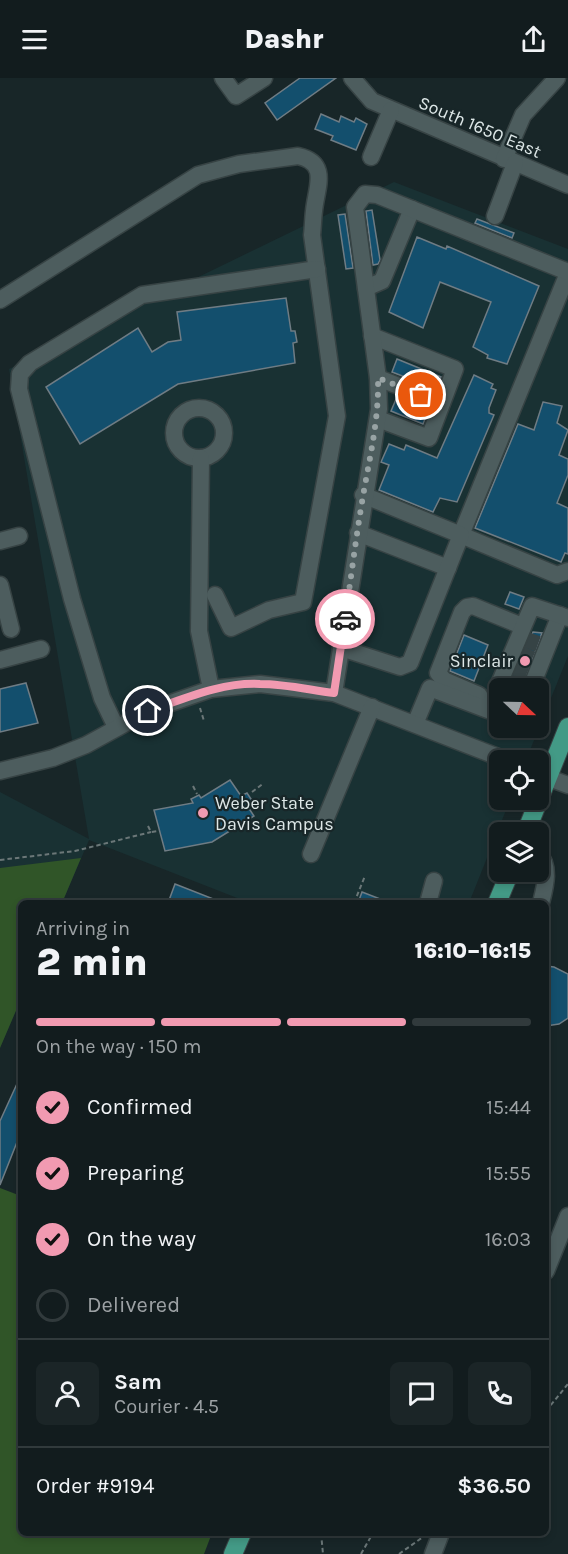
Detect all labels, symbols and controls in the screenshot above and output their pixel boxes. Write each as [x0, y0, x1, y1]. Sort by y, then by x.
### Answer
icon: menu [18, 23, 51, 56]
text: Dashr [244, 23, 324, 55]
icon: share [517, 23, 550, 56]
street label: South 1650 East [415, 91, 545, 163]
pin [395, 369, 446, 420]
icon: bag [404, 378, 437, 411]
courier [315, 589, 375, 649]
icon: car [329, 603, 362, 636]
place label: Sinclair [450, 650, 513, 672]
marker: Sinclair [518, 654, 532, 668]
north arrow [489, 678, 549, 738]
map controls [489, 678, 549, 882]
pin [122, 685, 173, 736]
icon: home [131, 694, 164, 727]
button: locate [489, 750, 549, 810]
place label: Weber State Davis Campus [215, 792, 334, 835]
marker: Weber State Davis Campus [196, 806, 210, 820]
button: layers [489, 822, 549, 882]
text: Arriving in [36, 917, 130, 940]
text: 16:10–16:15 [414, 938, 531, 964]
text: 2 min [36, 939, 148, 985]
text: On the way · 150 m [36, 1035, 201, 1058]
icon: check [36, 1091, 69, 1124]
text: Confirmed [87, 1094, 193, 1120]
text: 15:44 [486, 1096, 531, 1119]
icon: check [36, 1157, 69, 1190]
text: Preparing [87, 1160, 184, 1186]
text: 15:55 [486, 1162, 531, 1185]
icon: check [36, 1223, 69, 1256]
text: On the way [87, 1226, 196, 1252]
text: 16:03 [485, 1228, 531, 1251]
text: Delivered [87, 1292, 180, 1318]
button: person [36, 1362, 99, 1425]
button: chat [390, 1362, 453, 1425]
button: phone [468, 1362, 531, 1425]
text: Sam [114, 1369, 162, 1395]
text: Courier · 4.5 [114, 1395, 219, 1418]
text: Order #9194 [36, 1473, 155, 1499]
text: $36.50 [457, 1473, 531, 1499]

